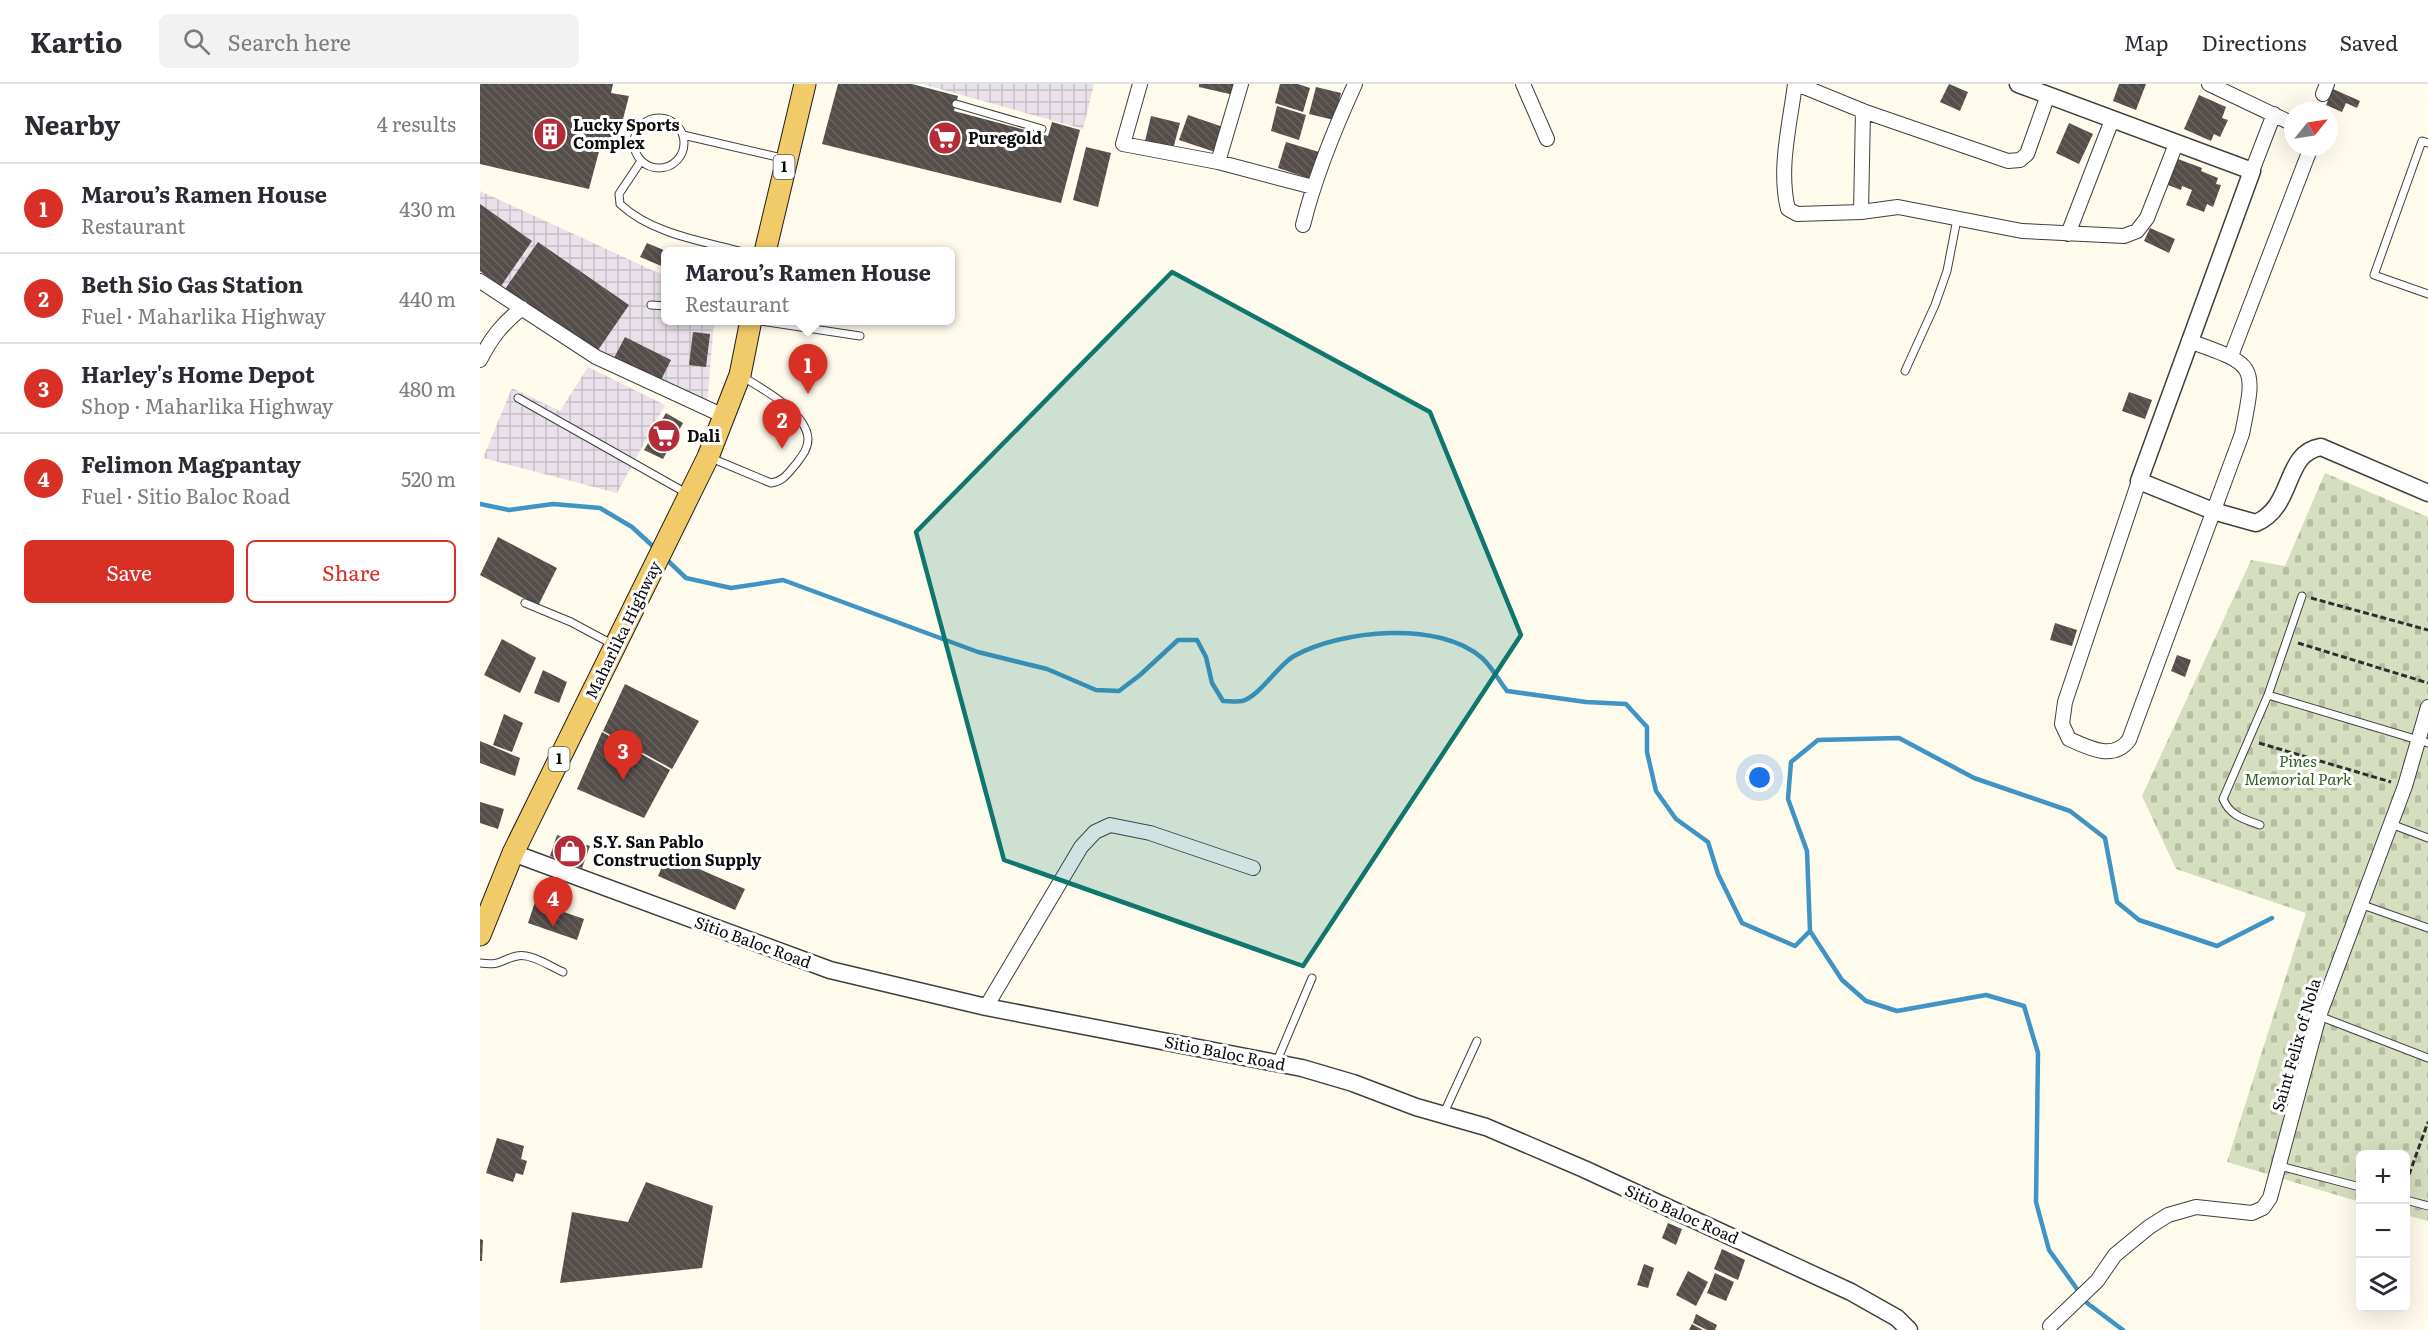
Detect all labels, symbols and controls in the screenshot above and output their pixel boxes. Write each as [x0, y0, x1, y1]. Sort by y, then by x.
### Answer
search box [159, 14, 579, 68]
text: Kartio [30, 20, 123, 62]
icon: search [180, 25, 213, 58]
text: Search here [228, 25, 351, 58]
text: Map [2124, 26, 2169, 57]
text: Directions [2202, 26, 2307, 57]
text: Saved [2340, 26, 2398, 57]
north arrow [2284, 102, 2338, 156]
text: Nearby [24, 104, 120, 143]
text: 4 results [377, 108, 456, 138]
place label: Lucky Sports Complex [573, 112, 680, 154]
building icon: Lucky Sports Complex [532, 116, 568, 152]
supermarket icon: Puregold [927, 120, 963, 156]
place label: Puregold [968, 125, 1043, 149]
road number: 1 [774, 155, 794, 179]
text: Marou’s Ramen House [81, 177, 327, 210]
text: 1 [39, 193, 48, 223]
text: 430 m [399, 193, 456, 223]
text: Restaurant [81, 210, 185, 240]
popup [661, 247, 955, 325]
text: Marou’s Ramen House [685, 255, 931, 288]
text: Beth Sio Gas Station [81, 267, 303, 300]
text: 2 [38, 283, 49, 313]
text: 440 m [399, 283, 456, 313]
text: Restaurant [685, 288, 789, 318]
text: Fuel · Maharlika Highway [81, 300, 326, 330]
pin: 1 [788, 344, 828, 394]
text: Harley's Home Depot [81, 357, 315, 390]
text: 3 [38, 373, 49, 403]
text: 480 m [399, 373, 456, 403]
text: Shop · Maharlika Highway [81, 390, 333, 420]
pin: 2 [762, 400, 802, 449]
supermarket icon: Dali [646, 418, 682, 454]
place label: Dali [687, 423, 720, 447]
text: Felimon Magpantay [81, 447, 301, 480]
text: 4 [37, 463, 50, 493]
text: 520 m [401, 463, 456, 493]
text: Fuel · Sitio Baloc Road [81, 480, 290, 510]
button: Save [24, 540, 234, 603]
button: Share [246, 540, 456, 603]
street label: Maharlika Highway [578, 556, 666, 703]
pin: 3 [604, 730, 642, 780]
road number: 1 [548, 747, 570, 771]
park label: Pines Memorial Park [2244, 748, 2352, 790]
your location [1745, 763, 1774, 792]
place label: S.Y. San Pablo Construction Supply [593, 829, 761, 871]
shop icon: S.Y. San Pablo Construction Supply [552, 833, 588, 869]
pin: 4 [534, 878, 572, 927]
street label: Sitio Baloc Road [692, 909, 815, 973]
street label: Saint Felix of Nola [2265, 975, 2326, 1114]
street label: Sitio Baloc Road [1163, 1029, 1288, 1076]
map controls [2356, 1150, 2410, 1312]
button: + [2356, 1150, 2410, 1204]
street label: Sitio Baloc Road [1622, 1177, 1743, 1249]
button: − [2356, 1204, 2410, 1258]
button: layers [2356, 1258, 2410, 1312]

